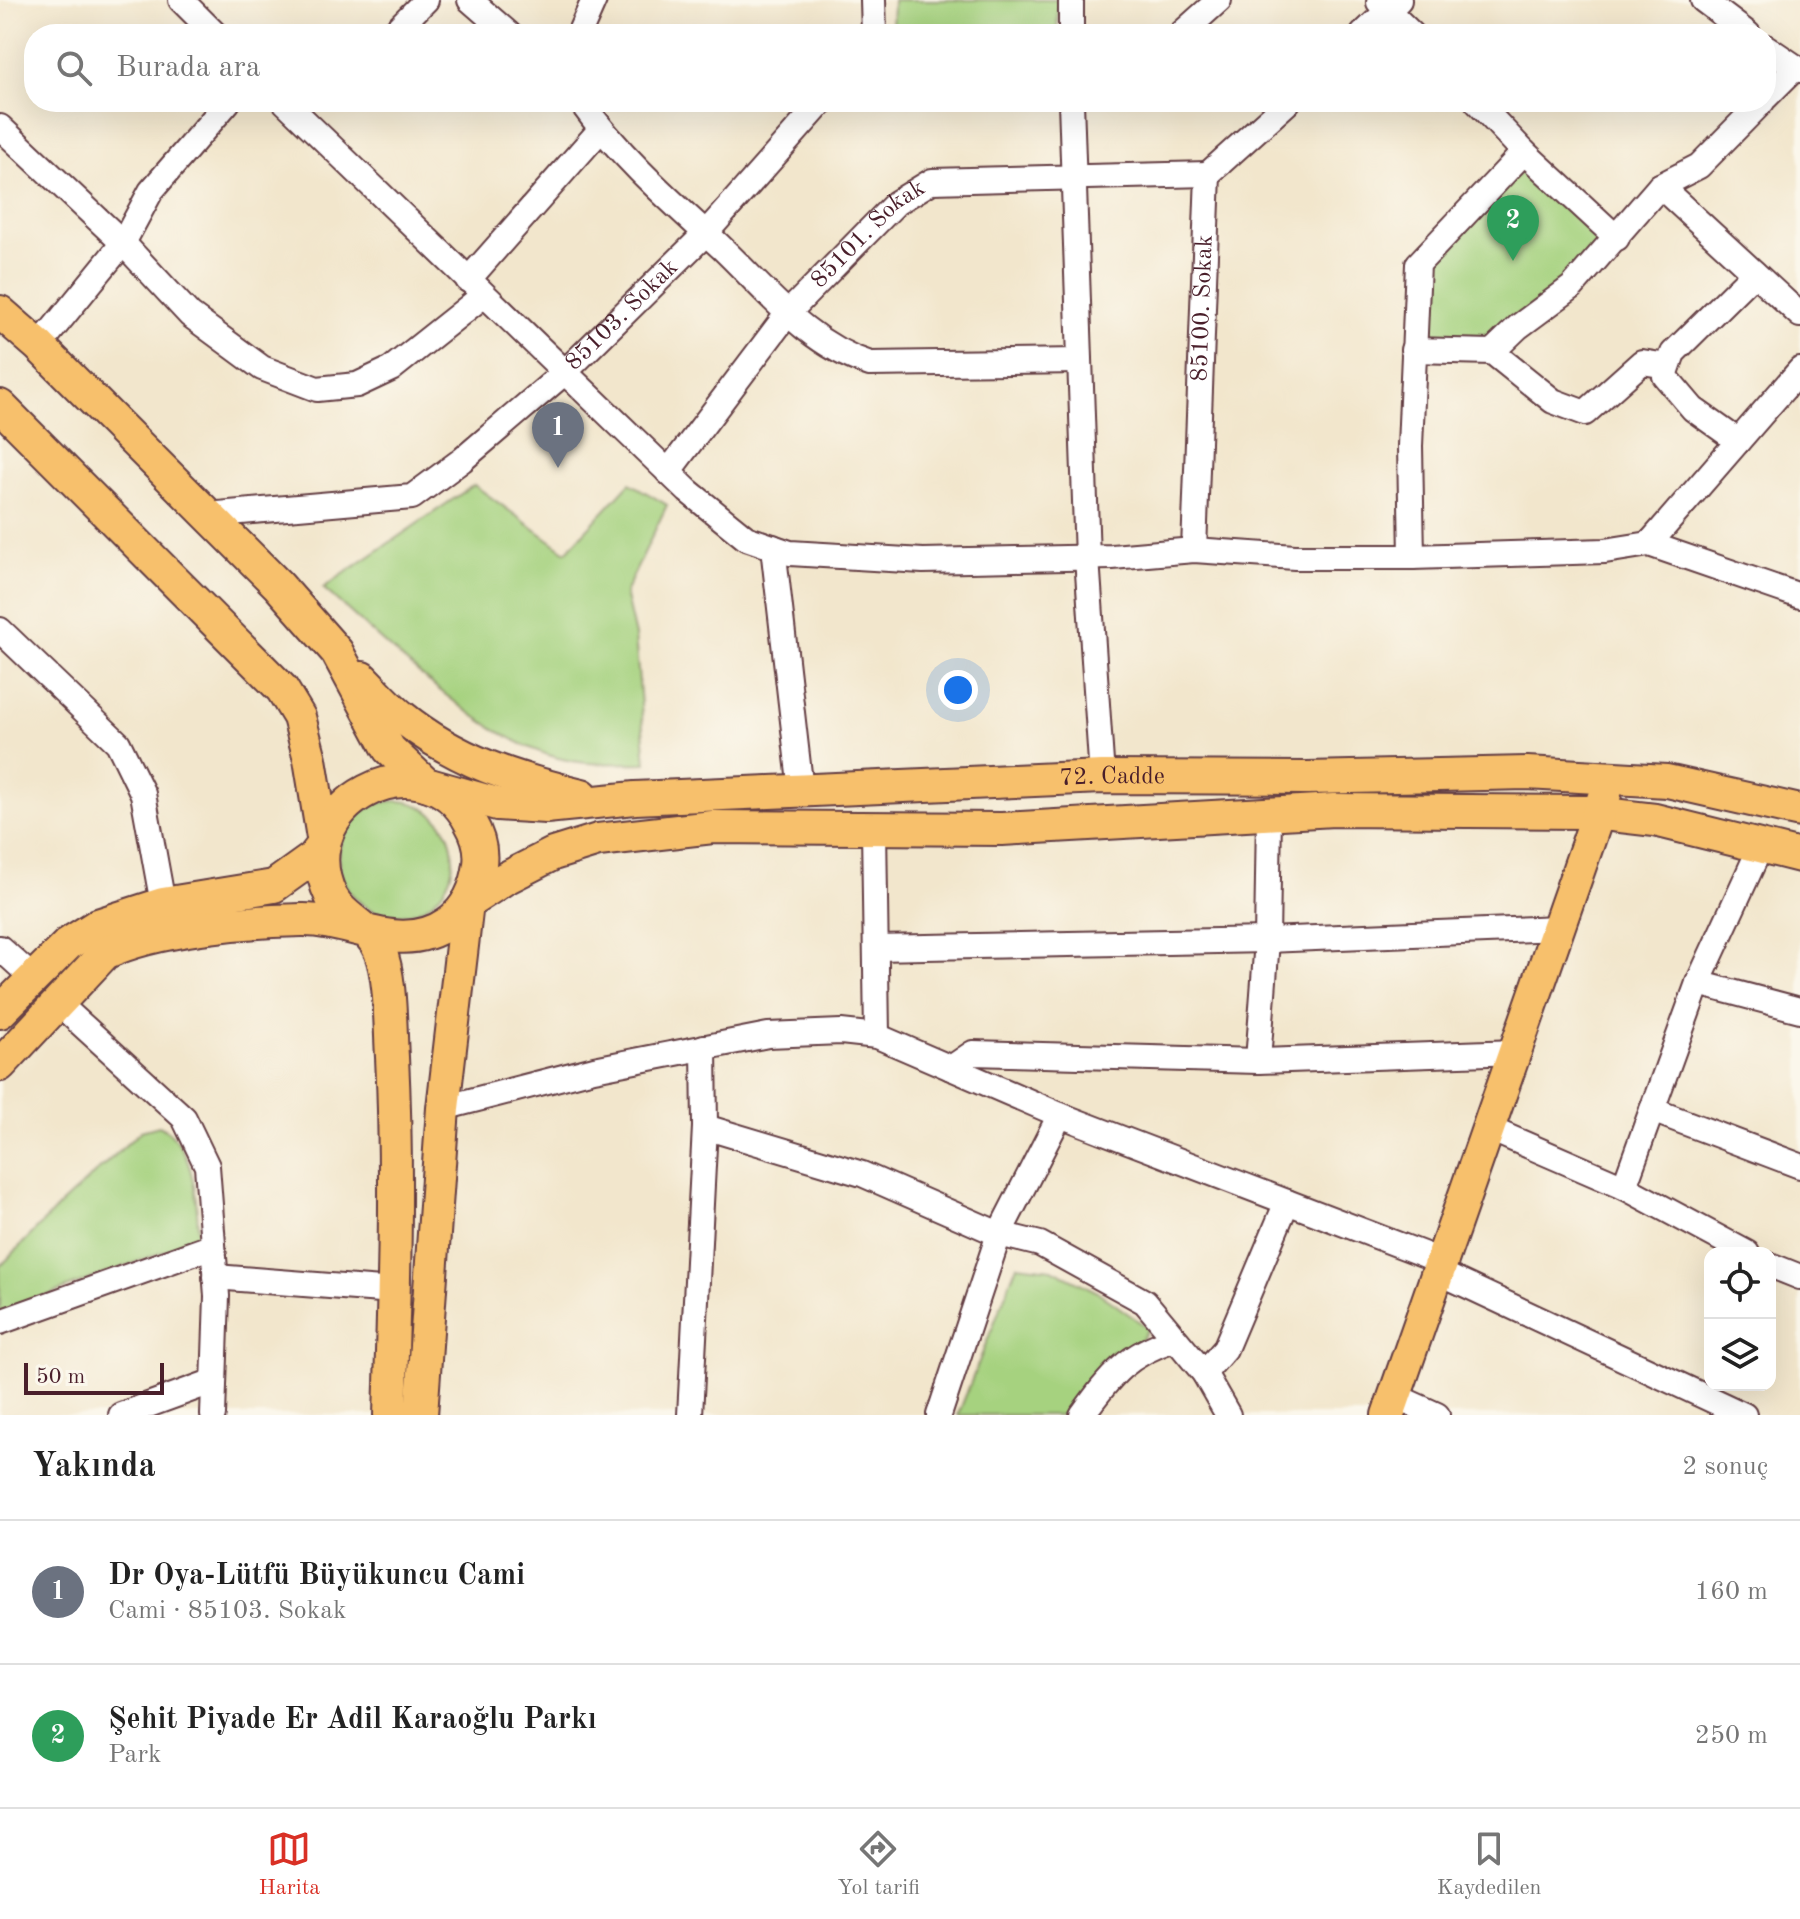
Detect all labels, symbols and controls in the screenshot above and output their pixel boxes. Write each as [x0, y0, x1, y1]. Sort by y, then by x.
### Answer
search box [24, 24, 1776, 112]
icon: search [52, 46, 96, 90]
text: Burada ara [116, 53, 261, 83]
street label: 85101. Sokak [807, 176, 930, 293]
pin: 2 [1487, 195, 1539, 261]
street label: 85100. Sokak [1188, 234, 1218, 382]
street label: 85103. Sokak [562, 255, 683, 376]
pin: 1 [532, 402, 584, 468]
your location [938, 670, 978, 710]
street label: 72. Cadde [1059, 765, 1165, 791]
map controls [1704, 1247, 1776, 1391]
button: locate [1704, 1247, 1776, 1319]
button: layers [1704, 1319, 1776, 1391]
scale bar [24, 1359, 164, 1395]
text: 50 m [36, 1366, 85, 1388]
text: Yakında [32, 1450, 156, 1484]
text: 2 sonuç [1682, 1454, 1768, 1480]
text: Dr Oya-Lütfü Büyükuncu Cami [108, 1561, 525, 1591]
text: 1 [50, 1579, 66, 1605]
text: 160 m [1695, 1579, 1768, 1605]
text: Cami · 85103. Sokak [108, 1598, 347, 1624]
text: Şehit Piyade Er Adil Karaoğlu Parkı [108, 1705, 597, 1735]
text: 2 [50, 1723, 66, 1749]
text: 250 m [1695, 1723, 1768, 1749]
text: Park [108, 1742, 162, 1768]
tab: Harita [258, 1827, 320, 1902]
tab: Yol tarifi [837, 1827, 920, 1902]
tab: Kaydedilen [1437, 1827, 1541, 1902]

